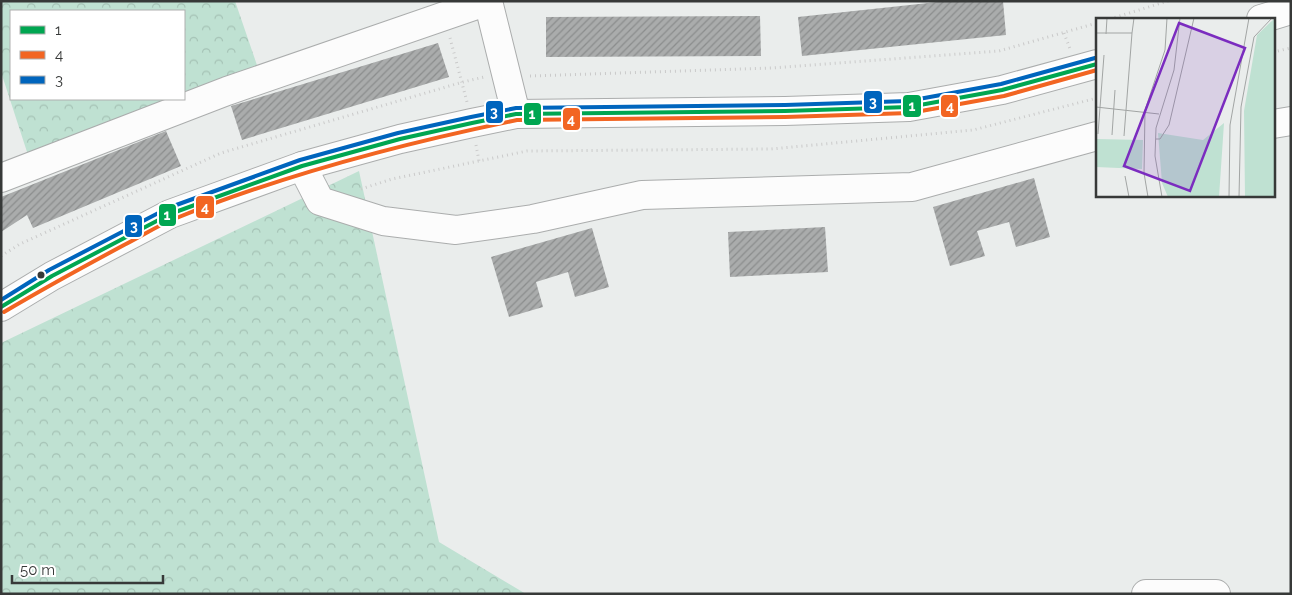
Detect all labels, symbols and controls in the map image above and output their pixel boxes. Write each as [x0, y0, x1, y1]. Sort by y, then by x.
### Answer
legend [10, 10, 185, 100]
inset map [1096, 18, 1274, 196]
text: 1 [55, 21, 62, 39]
text: 4 [55, 46, 63, 64]
text: 3 [55, 71, 63, 89]
line badge: 3 [863, 90, 883, 114]
text: 3 [869, 94, 877, 110]
line badge: 1 [902, 94, 922, 118]
line badge: 4 [940, 94, 959, 118]
text: 1 [909, 98, 916, 114]
text: 4 [946, 98, 954, 114]
line badge: 3 [485, 100, 504, 124]
line badge: 1 [523, 102, 542, 126]
text: 3 [490, 104, 498, 120]
text: 1 [529, 106, 536, 122]
line badge: 4 [562, 107, 581, 131]
text: 4 [567, 111, 575, 127]
line badge: 4 [195, 195, 215, 219]
text: 4 [201, 199, 209, 215]
line badge: 1 [158, 203, 177, 227]
text: 1 [164, 207, 171, 223]
line badge: 3 [124, 214, 143, 238]
text: 3 [130, 218, 138, 234]
unlabelled marker [36, 270, 46, 280]
scale bar [12, 552, 164, 584]
text: 50 m [20, 561, 55, 579]

